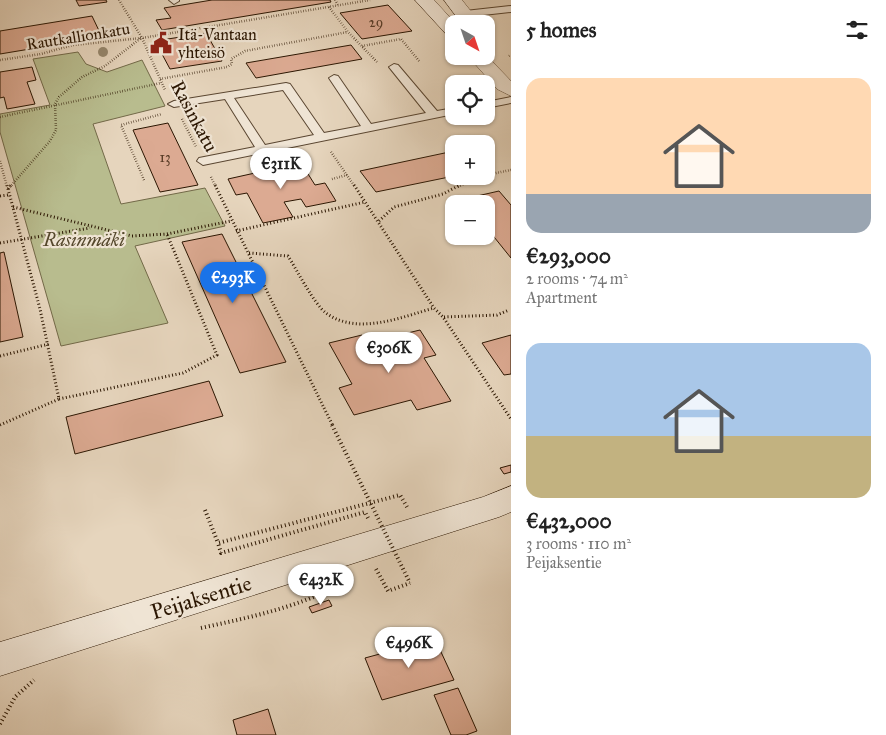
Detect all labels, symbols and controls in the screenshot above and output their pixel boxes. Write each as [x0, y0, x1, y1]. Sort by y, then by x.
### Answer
house number: 29 [369, 14, 383, 31]
north arrow [445, 15, 495, 65]
map controls [445, 15, 495, 245]
icon: filters [843, 16, 871, 44]
text: 5 homes [526, 17, 597, 43]
street label: Rautkallionkatu [25, 19, 132, 54]
place label: Itä-Vantaan yhteisö [178, 25, 257, 62]
public building icon: Itä-Vantaan yhteisö [148, 30, 174, 56]
button: locate [445, 75, 495, 125]
street label: Rasinkatu [166, 77, 223, 156]
icon: home [654, 111, 744, 201]
button: + [445, 135, 495, 185]
pin: €311K [246, 148, 316, 190]
house number: 13 [159, 149, 171, 166]
text: €311K [261, 154, 301, 173]
button: − [445, 195, 495, 245]
park label: Rasinmäki [42, 228, 125, 251]
text: €293,000 [526, 243, 611, 269]
pin: €293K [198, 262, 268, 304]
text: €293K [211, 268, 255, 287]
text: 2 rooms · 74 m² [526, 269, 628, 288]
text: Apartment [526, 288, 598, 307]
pin: €306K [354, 332, 424, 374]
text: €306K [367, 338, 411, 357]
icon: home [654, 376, 744, 466]
text: €432,000 [526, 508, 612, 534]
text: 3 rooms · 110 m² [526, 534, 631, 553]
text: Peijaksentie [526, 553, 602, 572]
pin: €432K [286, 564, 356, 606]
street label: Peijaksentie [147, 569, 255, 626]
text: €432K [299, 570, 343, 589]
pin: €496K [374, 626, 444, 669]
text: €496K [386, 633, 432, 652]

